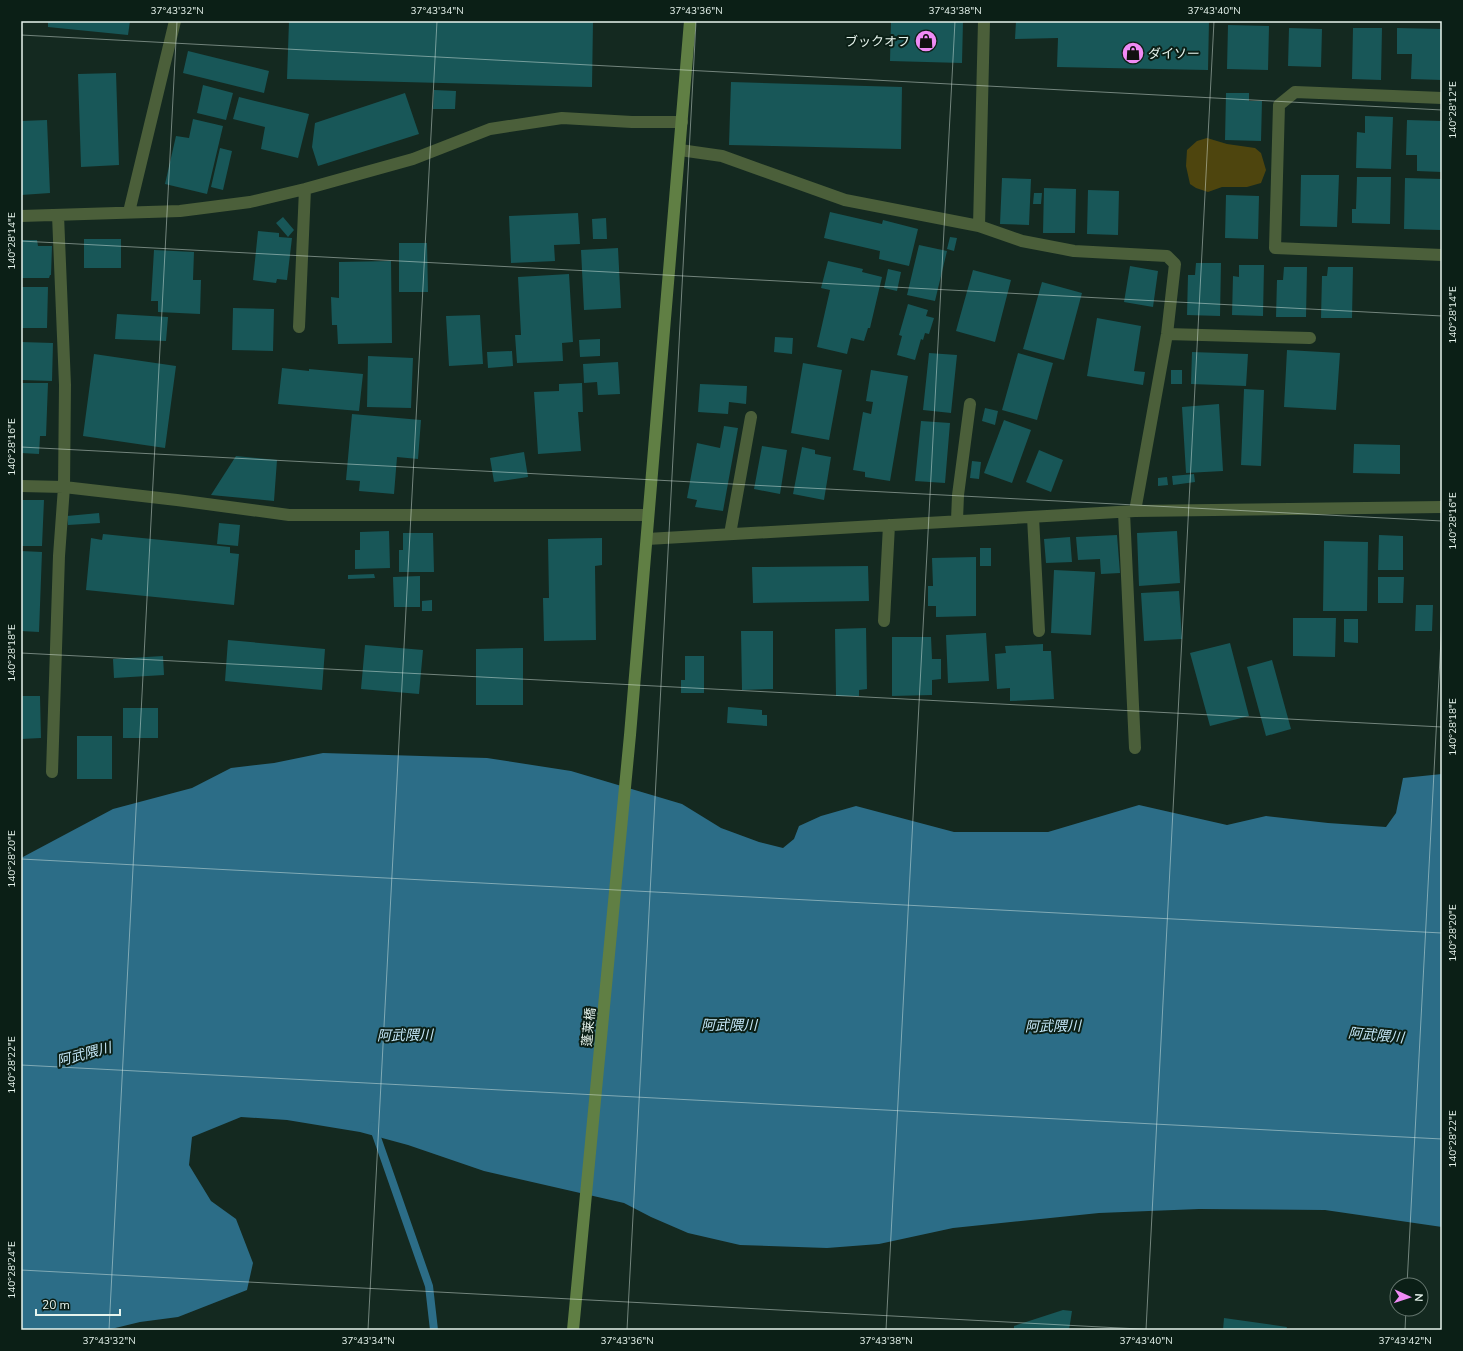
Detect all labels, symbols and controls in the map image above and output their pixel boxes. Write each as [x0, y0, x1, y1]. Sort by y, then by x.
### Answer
text: 37°43'32"N [150, 4, 204, 18]
text: 37°43'34"N [410, 4, 464, 18]
text: 37°43'36"N [669, 4, 723, 18]
text: 37°43'38"N [928, 4, 982, 18]
text: 37°43'40"N [1187, 4, 1241, 18]
shop icon: ブックオフ [913, 28, 939, 54]
place label: ブックオフ [845, 33, 910, 51]
shop icon: ダイソー [1120, 40, 1146, 66]
place label: ダイソー [1148, 45, 1200, 63]
text: 140°28'12"E [1446, 81, 1460, 139]
text: 140°28'14"E [5, 212, 19, 270]
text: 140°28'14"E [1446, 286, 1460, 344]
text: 140°28'16"E [5, 418, 19, 476]
text: 140°28'16"E [1446, 492, 1460, 550]
text: 140°28'18"E [5, 624, 19, 682]
text: 140°28'18"E [1446, 698, 1460, 756]
text: 140°28'20"E [5, 830, 19, 888]
text: 140°28'20"E [1446, 904, 1460, 962]
street label: 蓬莱橋 [578, 1007, 600, 1047]
water label: 阿武隈川 [701, 1016, 759, 1035]
water label: 阿武隈川 [1025, 1016, 1083, 1036]
water label: 阿武隈川 [1347, 1024, 1407, 1048]
water label: 阿武隈川 [377, 1025, 435, 1045]
text: 140°28'22"E [5, 1036, 19, 1094]
water label: 阿武隈川 [55, 1038, 116, 1071]
text: 140°28'22"E [1446, 1110, 1460, 1168]
text: 140°28'24"E [5, 1241, 19, 1299]
north arrow [1389, 1277, 1429, 1317]
scale bar [36, 1291, 120, 1317]
text: N [1411, 1293, 1426, 1302]
text: 20 m [42, 1297, 70, 1313]
text: 37°43'32"N [82, 1334, 136, 1348]
text: 37°43'34"N [341, 1334, 395, 1348]
text: 37°43'36"N [600, 1334, 654, 1348]
text: 37°43'38"N [859, 1334, 913, 1348]
text: 37°43'40"N [1119, 1334, 1173, 1348]
text: 37°43'42"N [1378, 1334, 1432, 1348]

